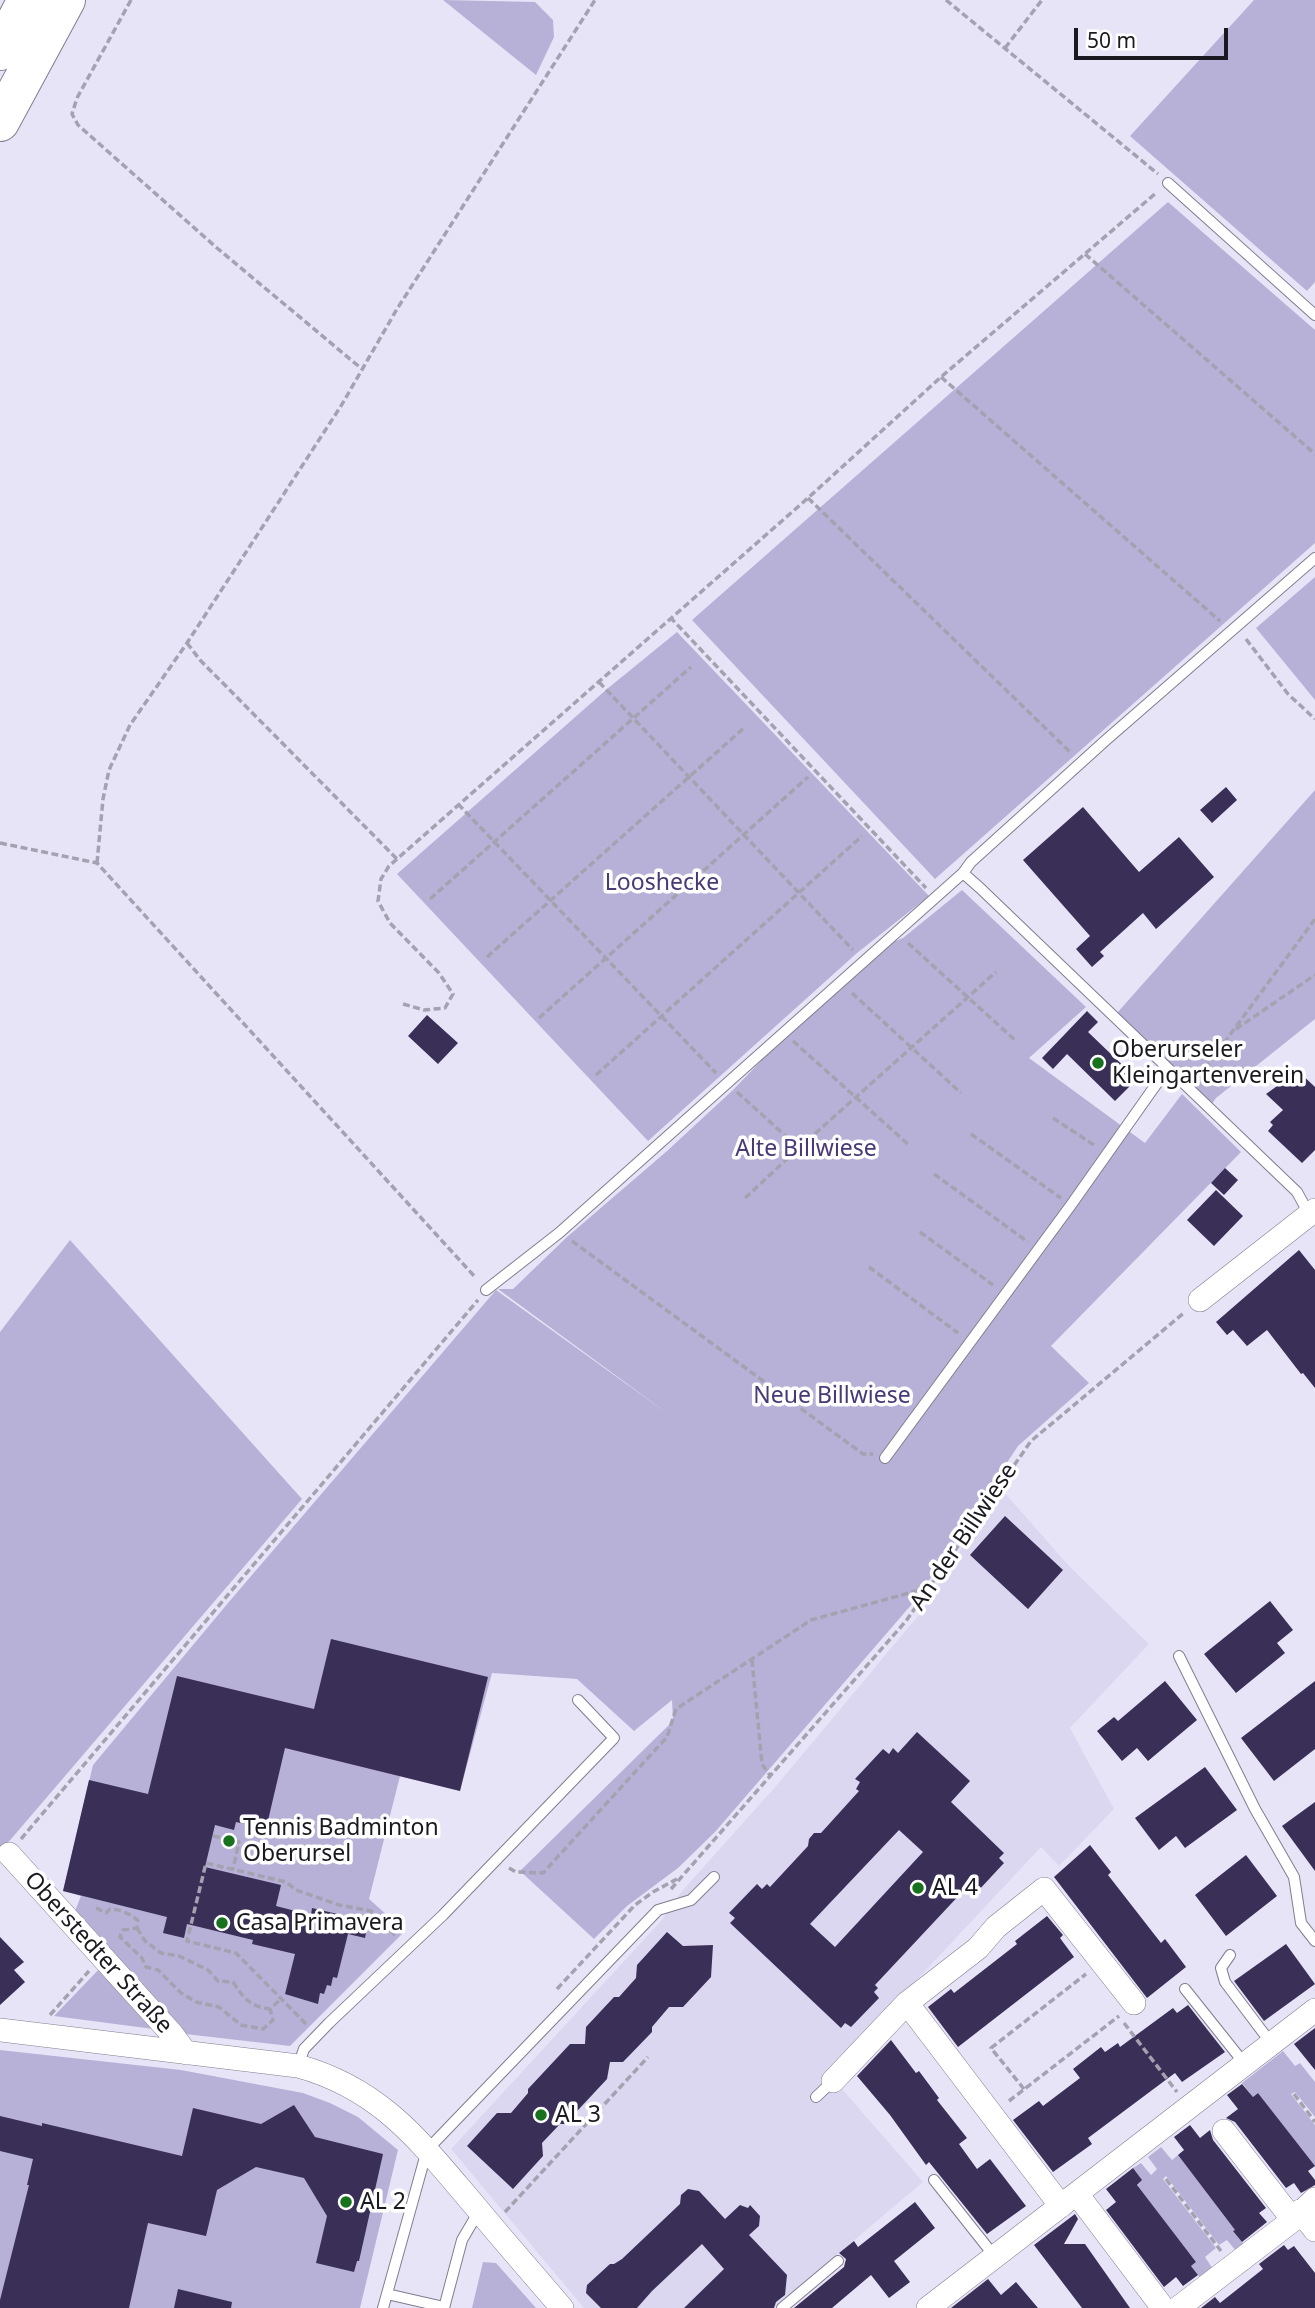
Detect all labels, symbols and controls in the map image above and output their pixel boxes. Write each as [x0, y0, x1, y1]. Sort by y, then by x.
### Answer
scale bar [1077, 14, 1231, 58]
text: 50 m [1087, 26, 1136, 54]
park label: Looshecke [605, 869, 719, 897]
place label: Oberurseler Kleingartenverein [1112, 1036, 1304, 1090]
marker: Oberurseler Kleingartenverein [1090, 1055, 1106, 1071]
park label: Alte Billwiese [735, 1135, 877, 1163]
park label: Neue Billwiese [753, 1382, 911, 1410]
street label: An der Billwiese [905, 1458, 1023, 1616]
place label: Tennis Badminton Oberursel [243, 1814, 439, 1868]
marker: Tennis Badminton Oberursel [221, 1833, 237, 1849]
street label: Oberstedter Straße [18, 1866, 178, 2040]
place label: AL 4 [932, 1874, 978, 1902]
marker: AL 4 [910, 1880, 926, 1896]
place label: Casa Primavera [236, 1909, 404, 1937]
marker: Casa Primavera [214, 1915, 230, 1931]
place label: AL 3 [555, 2101, 601, 2129]
marker: AL 3 [533, 2107, 549, 2123]
place label: AL 2 [360, 2188, 406, 2216]
marker: AL 2 [338, 2194, 354, 2210]

